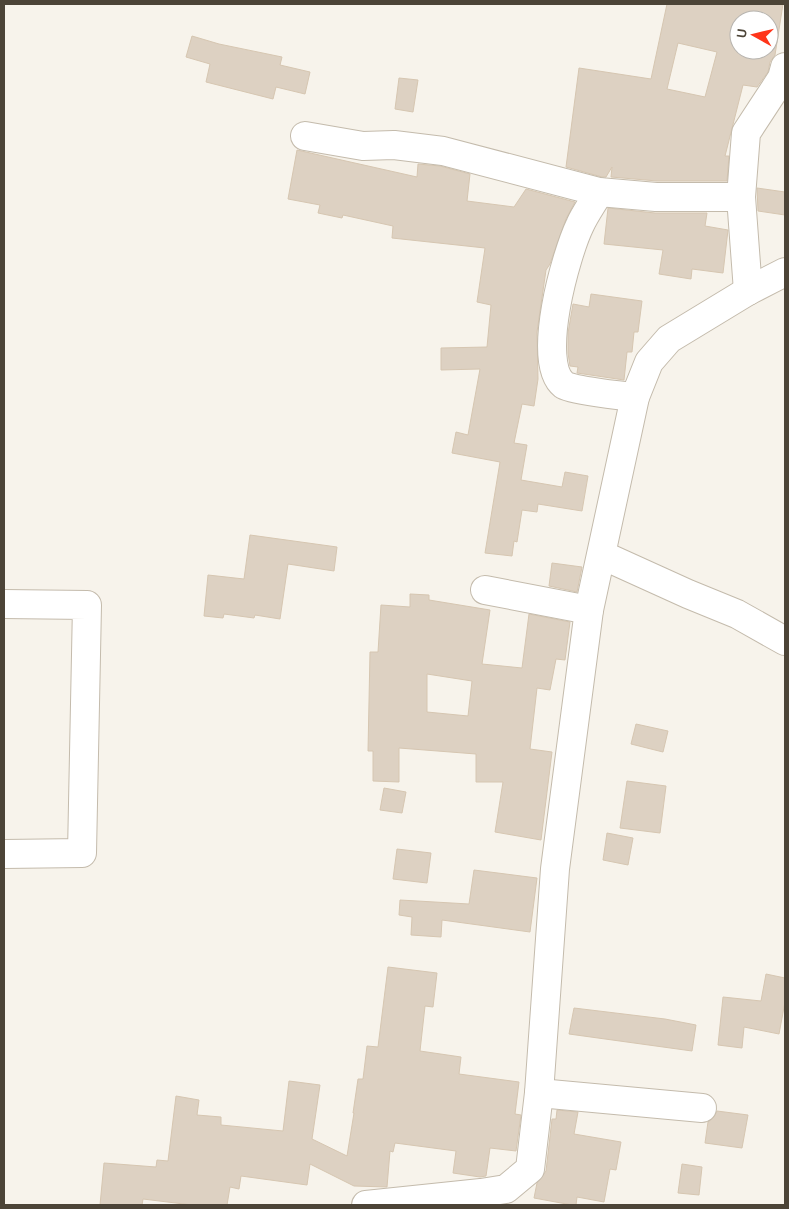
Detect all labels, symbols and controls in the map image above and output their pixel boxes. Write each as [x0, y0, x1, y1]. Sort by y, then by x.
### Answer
north arrow [729, 10, 779, 60]
text: U [733, 27, 751, 39]

